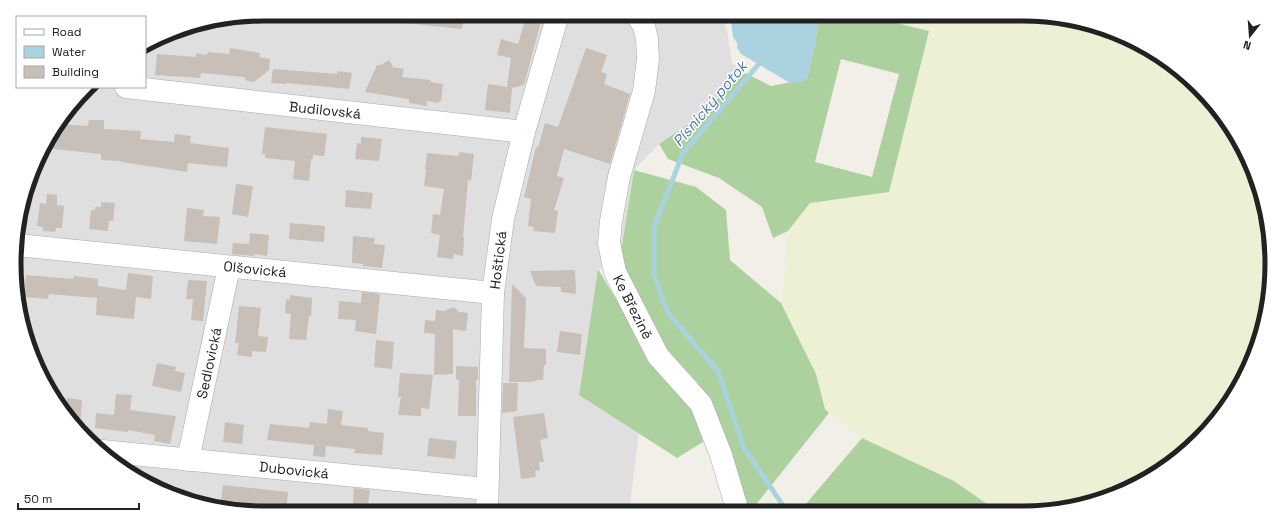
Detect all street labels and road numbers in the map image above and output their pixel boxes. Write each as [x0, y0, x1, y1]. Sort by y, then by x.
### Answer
street label: Budilovská [288, 97, 362, 123]
street label: Hoštická [485, 230, 511, 290]
street label: Olšovická [223, 257, 287, 281]
street label: Ke Březině [609, 272, 657, 342]
street label: Sedlovická [193, 326, 225, 400]
street label: Dubovická [258, 457, 330, 483]

